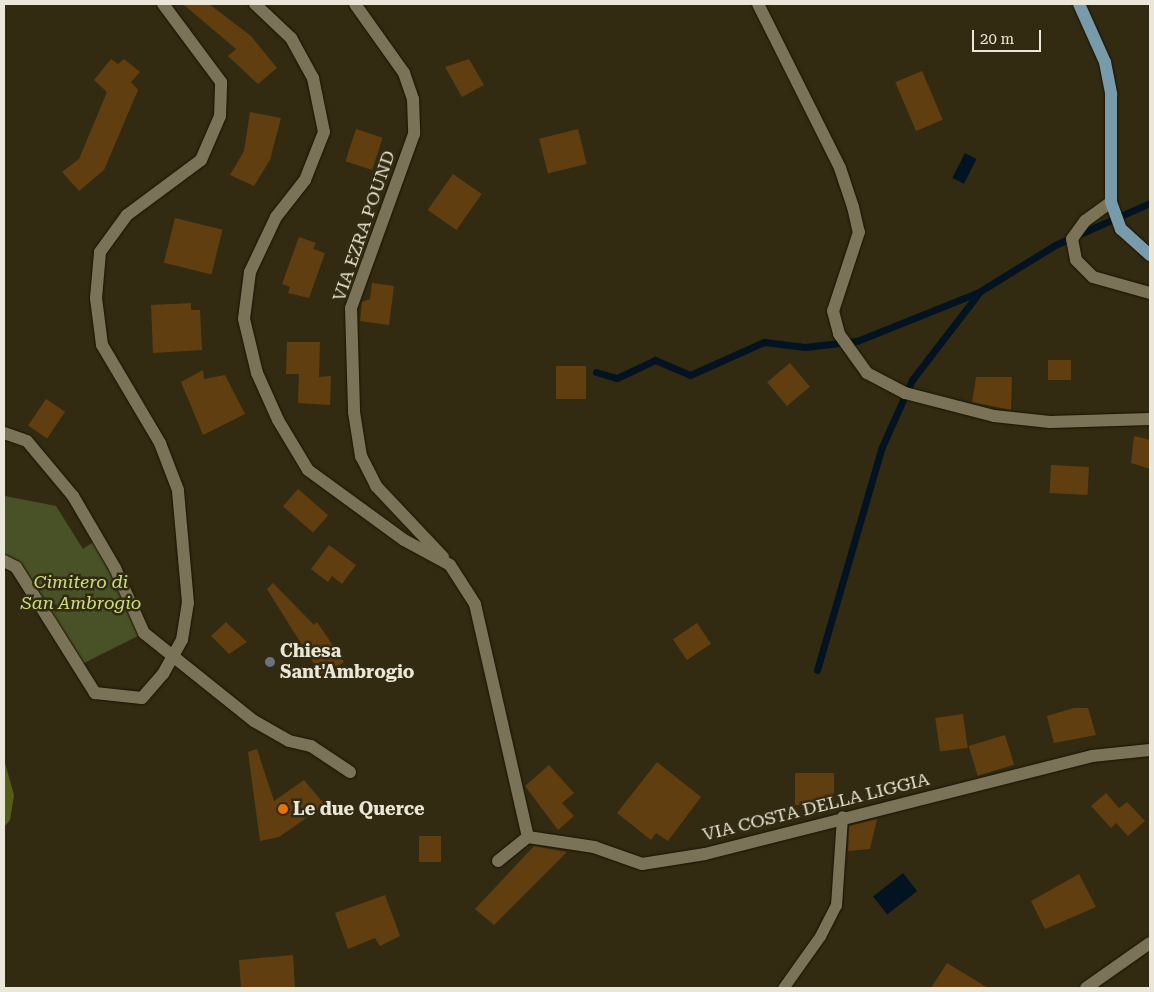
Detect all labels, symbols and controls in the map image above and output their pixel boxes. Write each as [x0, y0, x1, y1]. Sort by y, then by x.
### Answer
scale bar [974, 20, 1043, 52]
text: 20 m [980, 30, 1014, 48]
street label: VIA EZRA POUND [328, 148, 400, 304]
park label: Cimitero di San Ambrogio [21, 572, 141, 614]
place label: Chiesa Sant'Ambrogio [280, 641, 414, 684]
marker: Chiesa Sant'Ambrogio [264, 656, 276, 668]
street label: VIA COSTA DELLA LIGGIA [700, 768, 932, 846]
place label: Le due Querce [293, 798, 425, 820]
marker: Le due Querce [277, 803, 289, 815]

